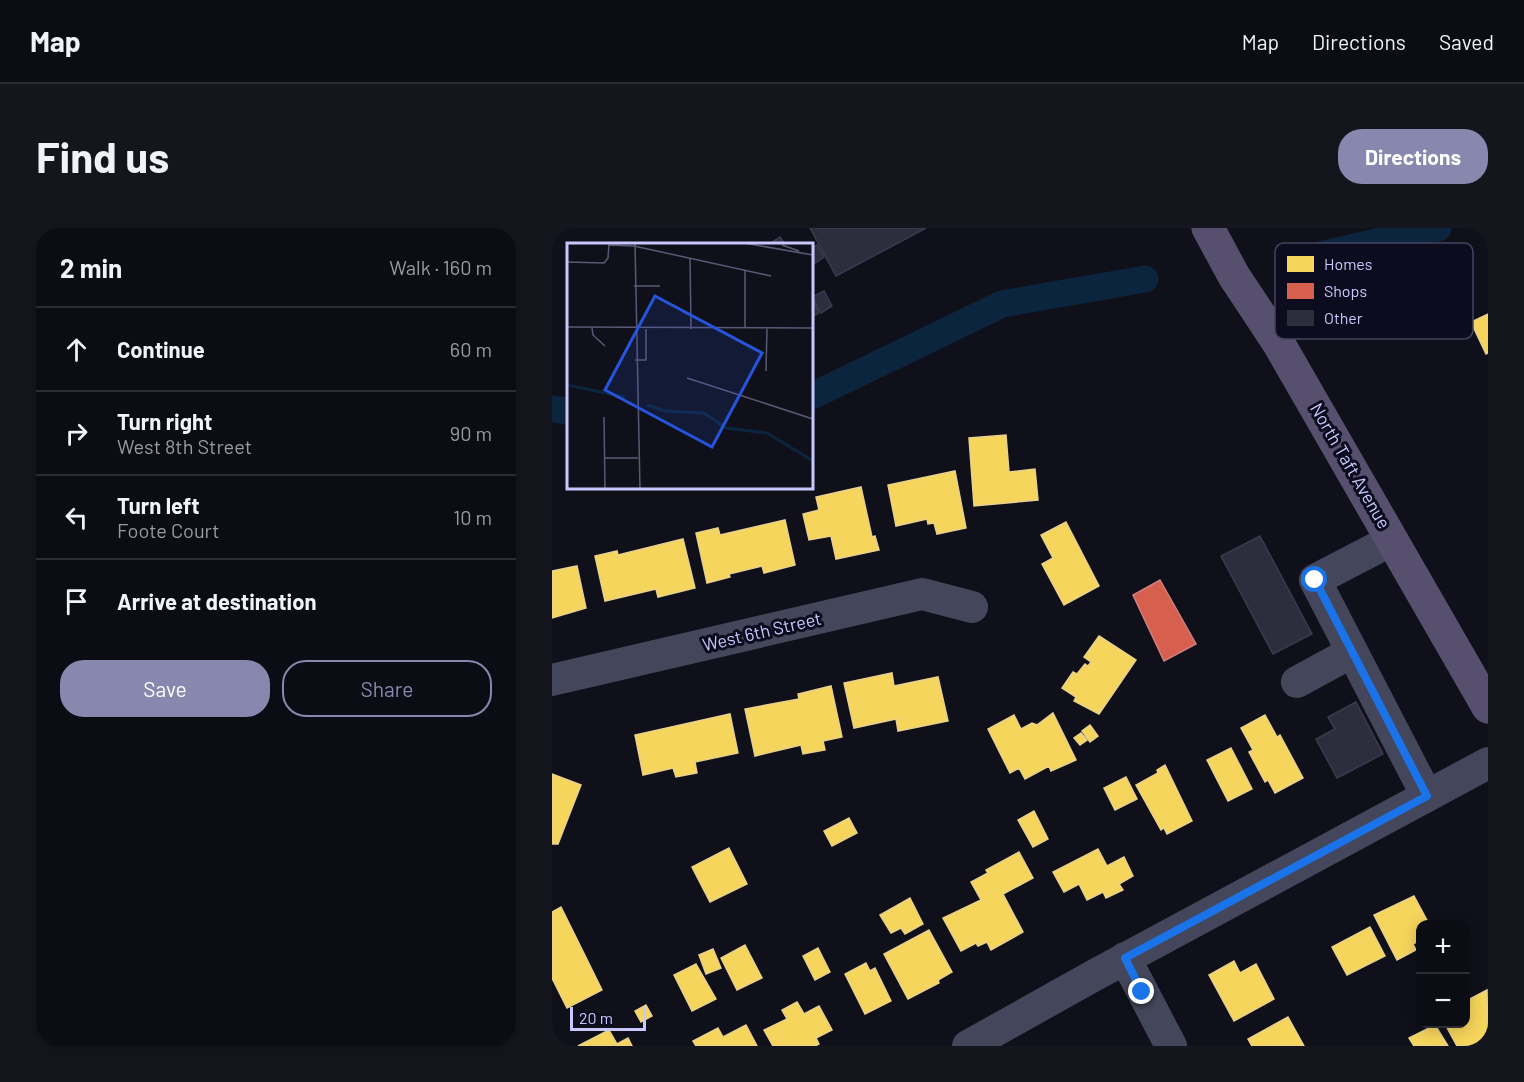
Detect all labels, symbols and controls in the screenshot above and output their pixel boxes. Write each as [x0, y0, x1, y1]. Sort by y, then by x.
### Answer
text: Map [30, 24, 81, 58]
text: Map [1242, 29, 1279, 54]
text: Directions [1312, 29, 1406, 54]
text: Saved [1439, 29, 1494, 54]
button: Directions [1338, 129, 1488, 184]
text: Find us [36, 131, 169, 181]
inset map [567, 243, 813, 489]
legend [1275, 243, 1473, 339]
text: 2 min [60, 252, 122, 283]
text: Homes [1324, 254, 1372, 273]
text: Walk · 160 m [389, 255, 492, 279]
text: Shops [1324, 281, 1367, 300]
text: Other [1324, 308, 1363, 327]
icon: ahead [60, 333, 93, 366]
text: Continue [117, 336, 205, 362]
text: 60 m [450, 337, 492, 361]
street label: North Taft Avenue [1306, 399, 1396, 532]
text: Turn right [117, 408, 212, 434]
icon: right [60, 417, 93, 450]
text: 90 m [450, 421, 492, 445]
text: West 8th Street [117, 434, 252, 458]
text: Turn left [117, 492, 200, 518]
icon: left [60, 501, 93, 534]
text: 10 m [453, 505, 492, 529]
text: Foote Court [117, 518, 219, 542]
route start [1301, 566, 1327, 592]
icon: arrive [60, 585, 93, 618]
text: Arrive at destination [117, 588, 316, 614]
street label: West 6th Street [700, 607, 823, 655]
button: Save [60, 660, 270, 717]
button: Share [282, 660, 492, 717]
map controls [1416, 920, 1470, 1028]
button: + [1416, 920, 1470, 974]
button: − [1416, 974, 1470, 1028]
route end [1128, 978, 1154, 1004]
scale bar [570, 1004, 646, 1032]
text: 20 m [579, 1008, 613, 1027]

